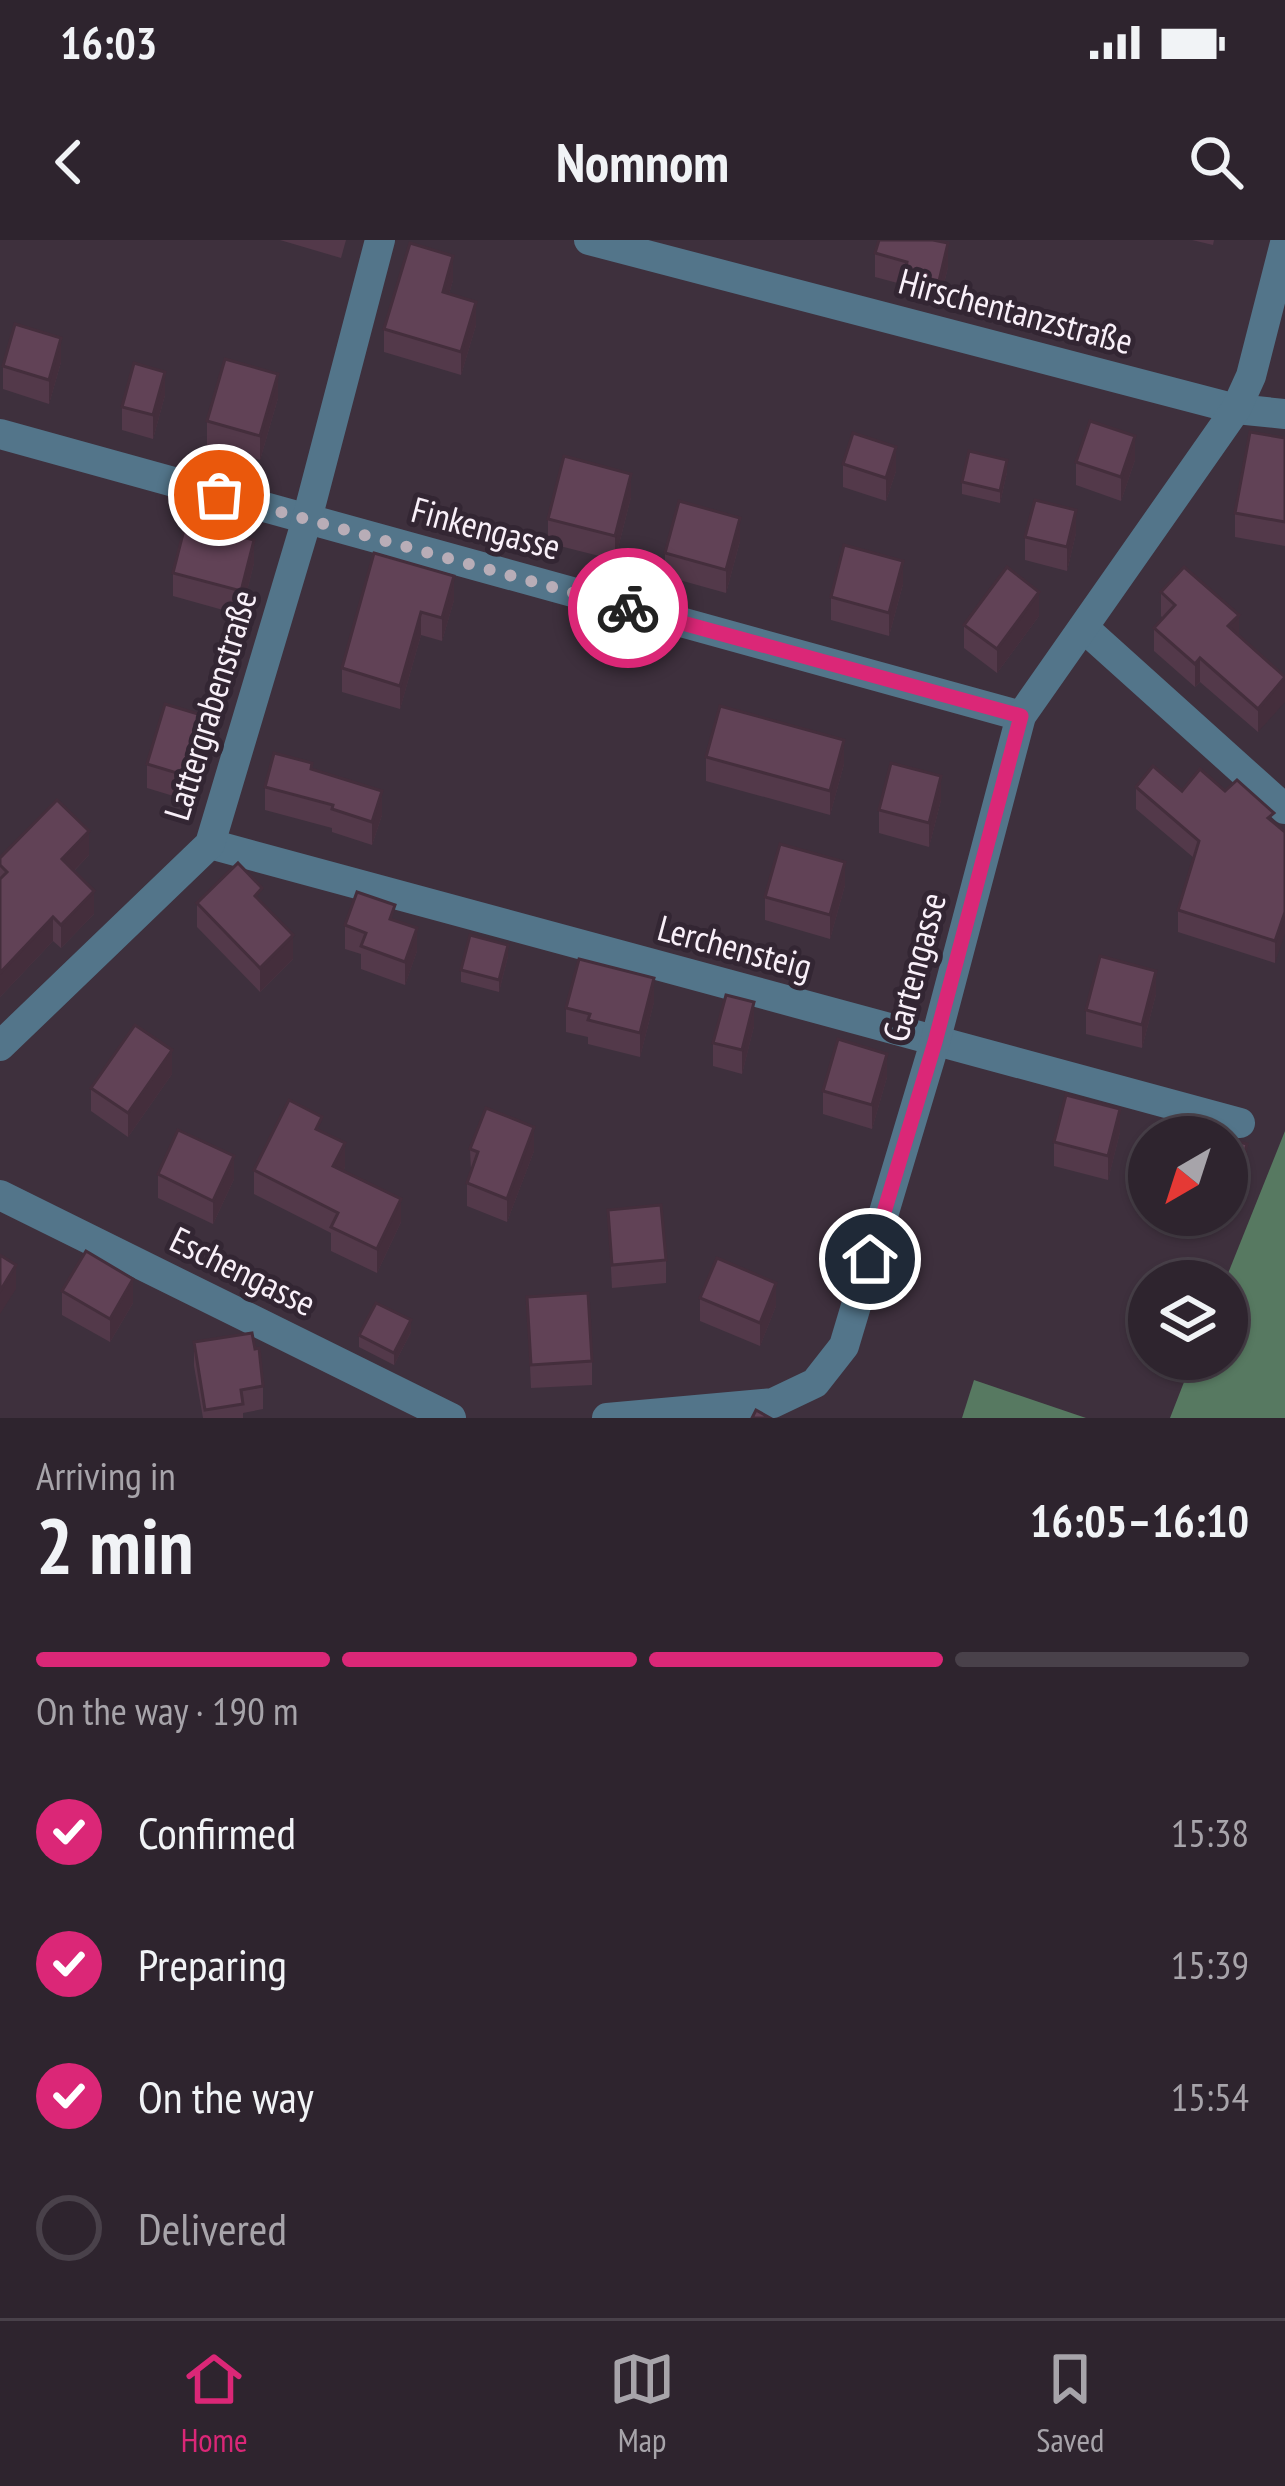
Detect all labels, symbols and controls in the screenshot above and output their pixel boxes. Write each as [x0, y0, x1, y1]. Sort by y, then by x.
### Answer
text: 16:03 [60, 13, 157, 71]
text: Nomnom [556, 127, 729, 197]
icon: back [36, 129, 102, 195]
icon: search [1183, 129, 1249, 195]
street label: Hirschentanzstraße [894, 257, 1138, 364]
pin [168, 444, 270, 546]
icon: bag [186, 462, 252, 528]
street label: Finkengasse [407, 485, 566, 570]
courier [568, 548, 688, 668]
icon: bike [595, 575, 661, 641]
street label: Lattergrabenstraße [152, 584, 267, 826]
street label: Gartengasse [871, 887, 956, 1046]
street label: Lerchensteig [653, 903, 817, 990]
north arrow [1128, 1116, 1248, 1236]
map controls [1128, 1116, 1248, 1380]
pin [819, 1208, 921, 1310]
street label: Eschengasse [163, 1215, 324, 1326]
icon: home [837, 1226, 903, 1292]
button: layers [1128, 1260, 1248, 1380]
text: Arriving in [36, 1450, 176, 1501]
text: 16:05–16:10 [1030, 1491, 1249, 1549]
text: 2 min [36, 1495, 194, 1596]
text: On the way · 190 m [36, 1685, 298, 1736]
icon: check [36, 1799, 102, 1865]
text: Confirmed [138, 1803, 296, 1861]
text: 15:38 [1171, 1807, 1249, 1858]
icon: check [36, 1931, 102, 1997]
text: Preparing [138, 1935, 287, 1993]
text: 15:39 [1171, 1939, 1249, 1990]
icon: check [36, 2063, 102, 2129]
text: On the way [138, 2067, 314, 2125]
text: 15:54 [1171, 2071, 1249, 2122]
text: Delivered [138, 2199, 287, 2257]
tab: Home [181, 2346, 248, 2461]
tab: Map [609, 2346, 675, 2461]
tab: Saved [1036, 2346, 1104, 2461]

